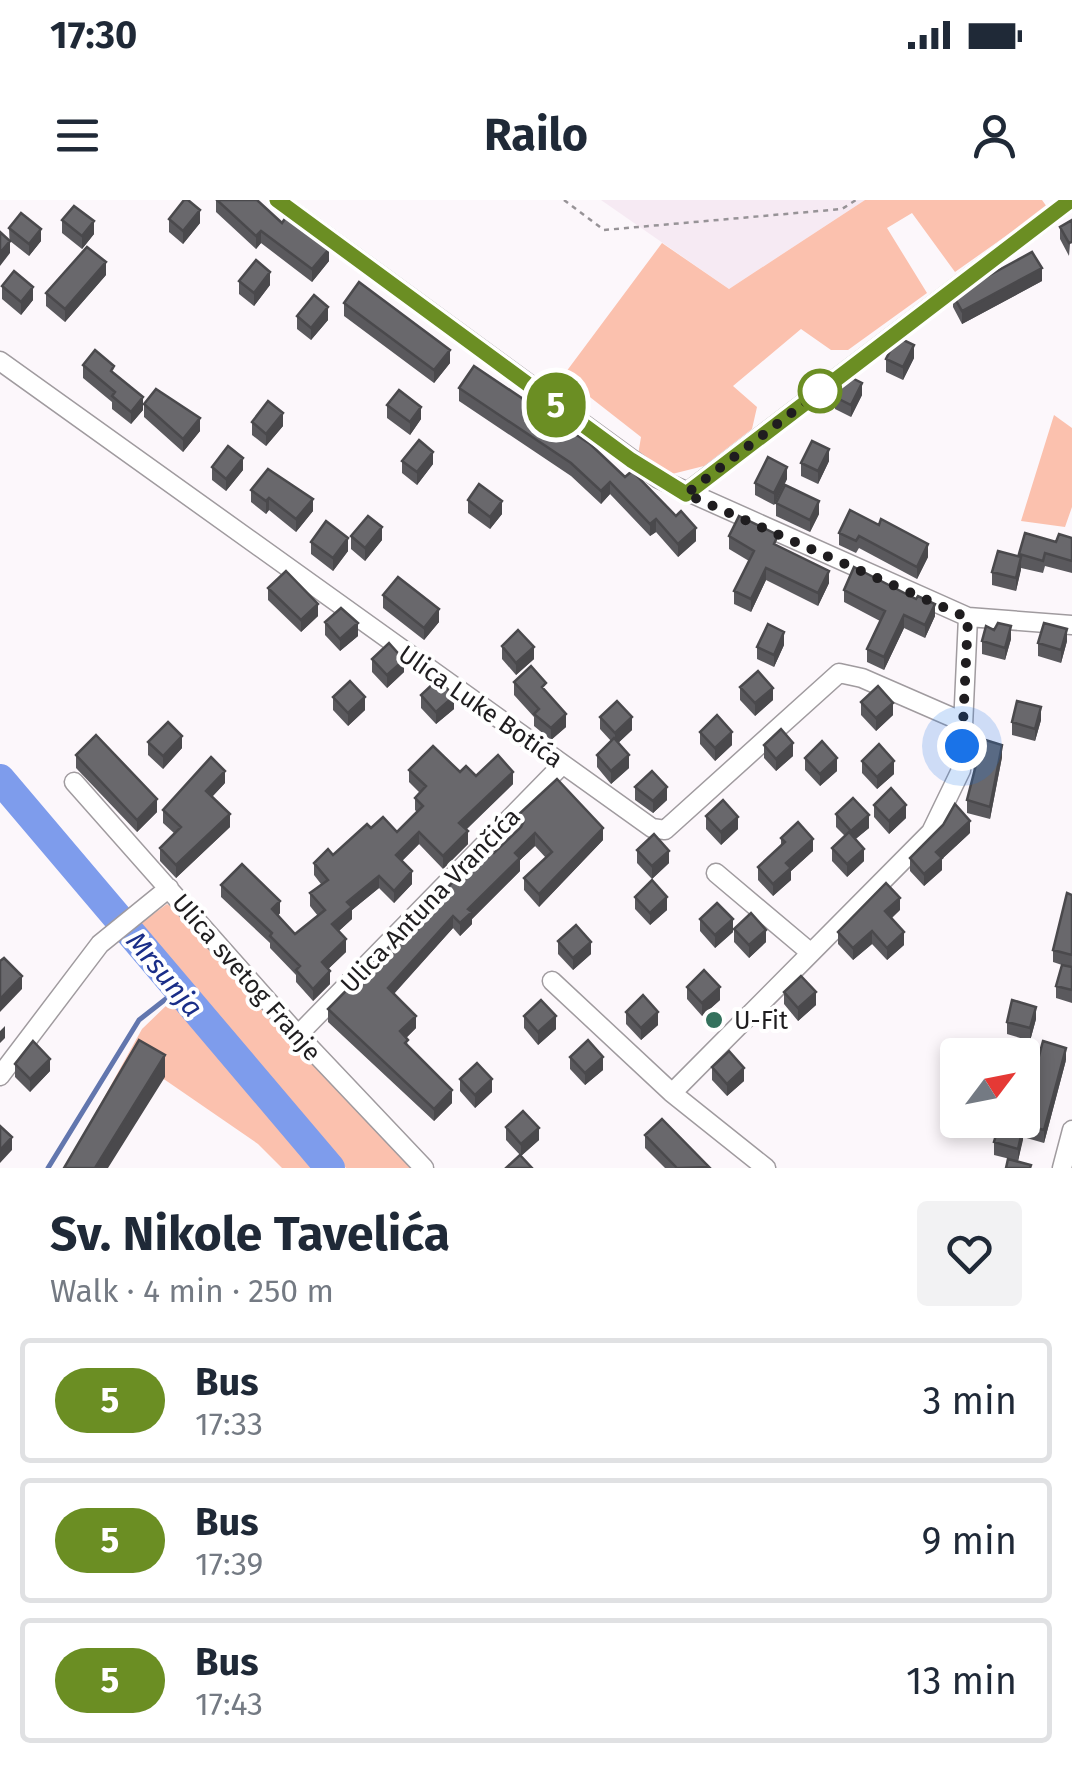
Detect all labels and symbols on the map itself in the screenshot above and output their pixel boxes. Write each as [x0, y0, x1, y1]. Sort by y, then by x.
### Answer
unlabelled marker [799, 370, 841, 412]
line badge: 5 [524, 372, 588, 438]
street label: Ulica Luke Botića [393, 639, 568, 775]
your location [937, 721, 987, 771]
street label: Ulica Antuna Vrančića [335, 802, 527, 999]
street label: Ulica svetog Franje [165, 888, 327, 1067]
water label: Mrsunja [120, 925, 210, 1024]
place label: U-Fit [734, 1006, 789, 1036]
marker: U-Fit [703, 1009, 725, 1031]
north arrow [940, 1038, 1040, 1138]

